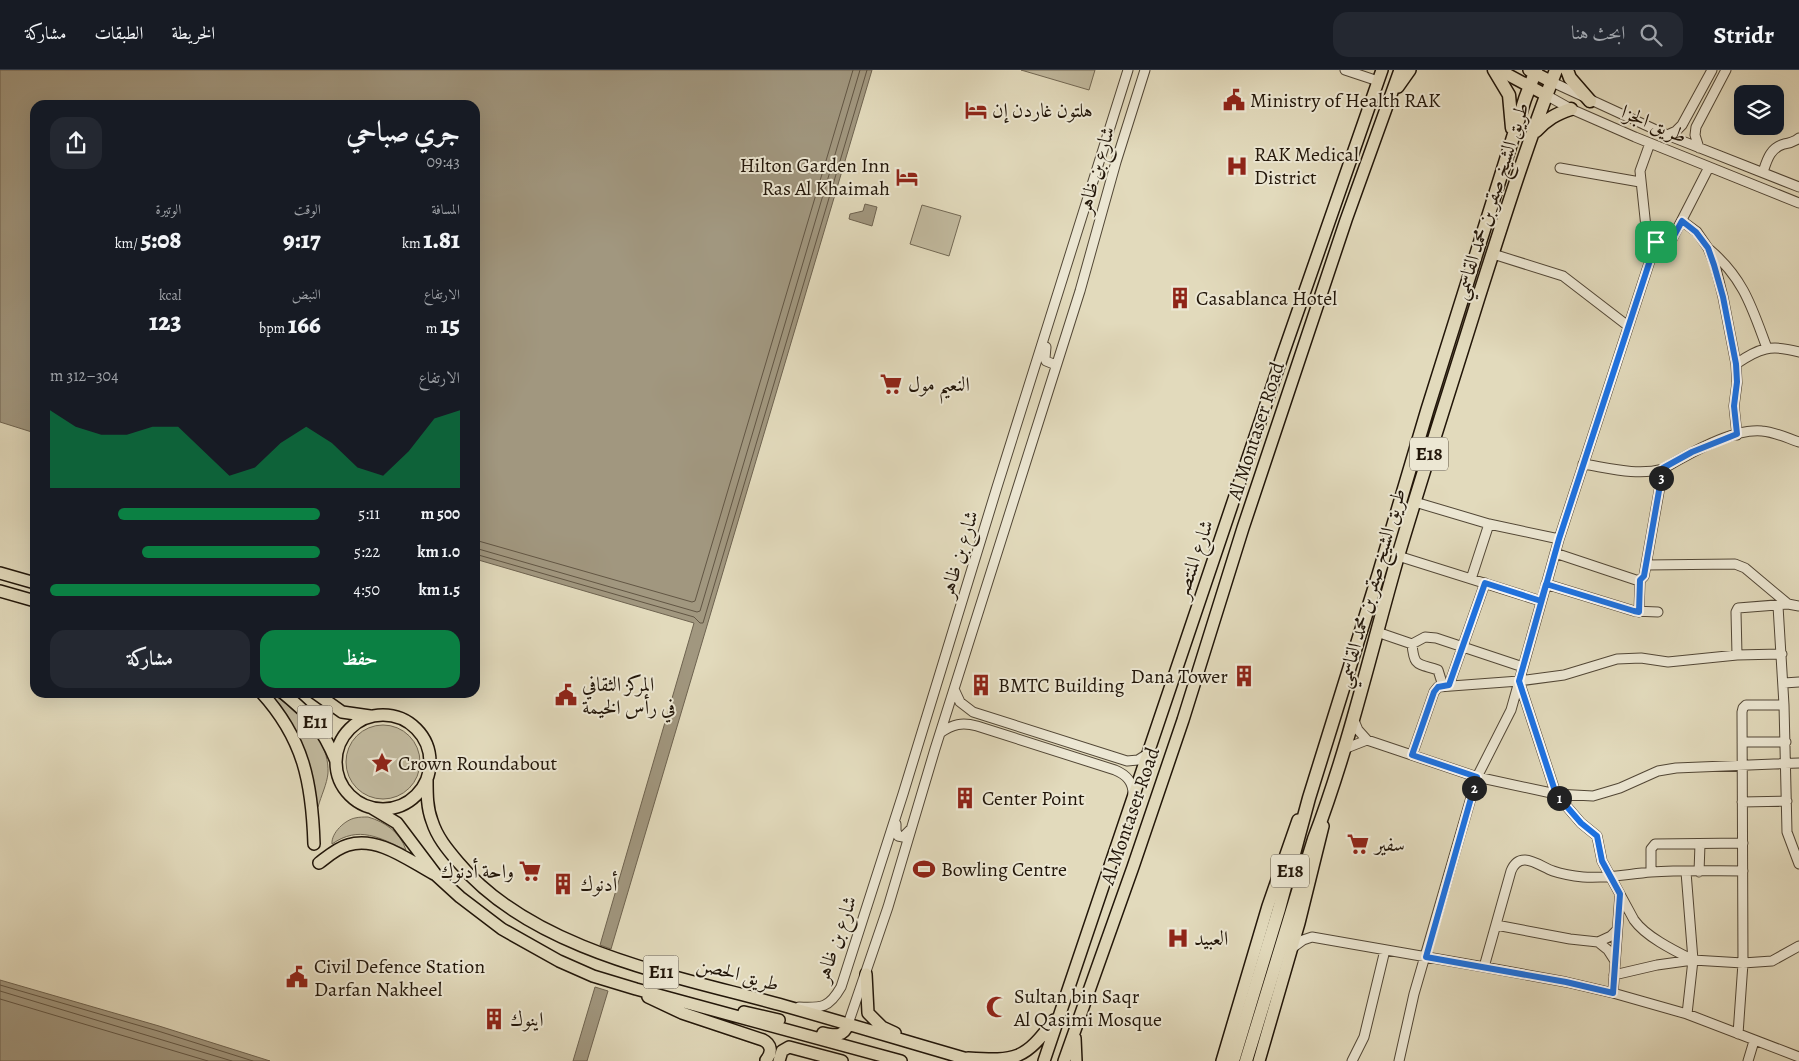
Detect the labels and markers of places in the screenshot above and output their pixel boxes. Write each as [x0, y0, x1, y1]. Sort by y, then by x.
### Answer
public building icon: Ministry of Health RAK [1221, 87, 1247, 113]
place label: Ministry of Health RAK [1250, 87, 1441, 114]
hotel icon: هلتون غاردن إن [963, 97, 989, 123]
place label: هلتون غاردن إن [992, 97, 1093, 124]
place label: RAK Medical District [1254, 141, 1359, 191]
place label: Hilton Garden Inn Ras Al Khaimah [740, 152, 890, 202]
hospital icon: RAK Medical District [1224, 153, 1250, 179]
hotel icon: Hilton Garden Inn Ras Al Khaimah [894, 164, 920, 190]
pin [1635, 221, 1677, 263]
building icon: Casablanca Hotel [1167, 285, 1193, 311]
place label: Casablanca Hotel [1196, 285, 1337, 312]
supermarket icon: النعيم مول [878, 371, 904, 397]
place label: النعيم مول [908, 371, 970, 404]
pin: 3 [1648, 466, 1674, 490]
place label: Dana Tower [1131, 663, 1228, 690]
building icon: Dana Tower [1231, 663, 1257, 689]
place label: المركز الثقافي في رأس الخيمة [582, 671, 675, 723]
building icon: BMTC Building [968, 672, 994, 698]
place label: BMTC Building [998, 672, 1124, 699]
public building icon: المركز الثقافي في رأس الخيمة [553, 682, 579, 708]
place icon: Crown Roundabout [369, 750, 395, 776]
place label: Crown Roundabout [398, 750, 558, 777]
pin: 2 [1462, 776, 1486, 800]
building icon: Center Point [952, 785, 978, 811]
place label: Center Point [982, 785, 1085, 812]
pin: 1 [1546, 786, 1572, 810]
supermarket icon: سفير [1345, 831, 1371, 857]
place label: سفير [1373, 831, 1405, 858]
sports icon: Bowling Centre [911, 856, 937, 882]
place label: Bowling Centre [941, 856, 1067, 883]
place label: واحة أدنوك [440, 857, 514, 885]
supermarket icon: واحة أدنوك [517, 858, 543, 884]
place label: أدنوك [580, 870, 618, 898]
building icon: أدنوك [550, 871, 576, 897]
hospital icon: العبيد [1165, 925, 1191, 951]
place label: العبيد [1194, 925, 1228, 952]
place label: Civil Defence Station Darfan Nakheel [314, 953, 485, 1003]
public building icon: Civil Defence Station Darfan Nakheel [284, 964, 310, 990]
place label: Sultan bin Saqr Al Qasimi Mosque [1013, 983, 1162, 1033]
mosque icon: Sultan bin Saqr Al Qasimi Mosque [984, 994, 1010, 1020]
building icon: اينوك [481, 1006, 507, 1032]
place label: اينوك [510, 1006, 544, 1033]

